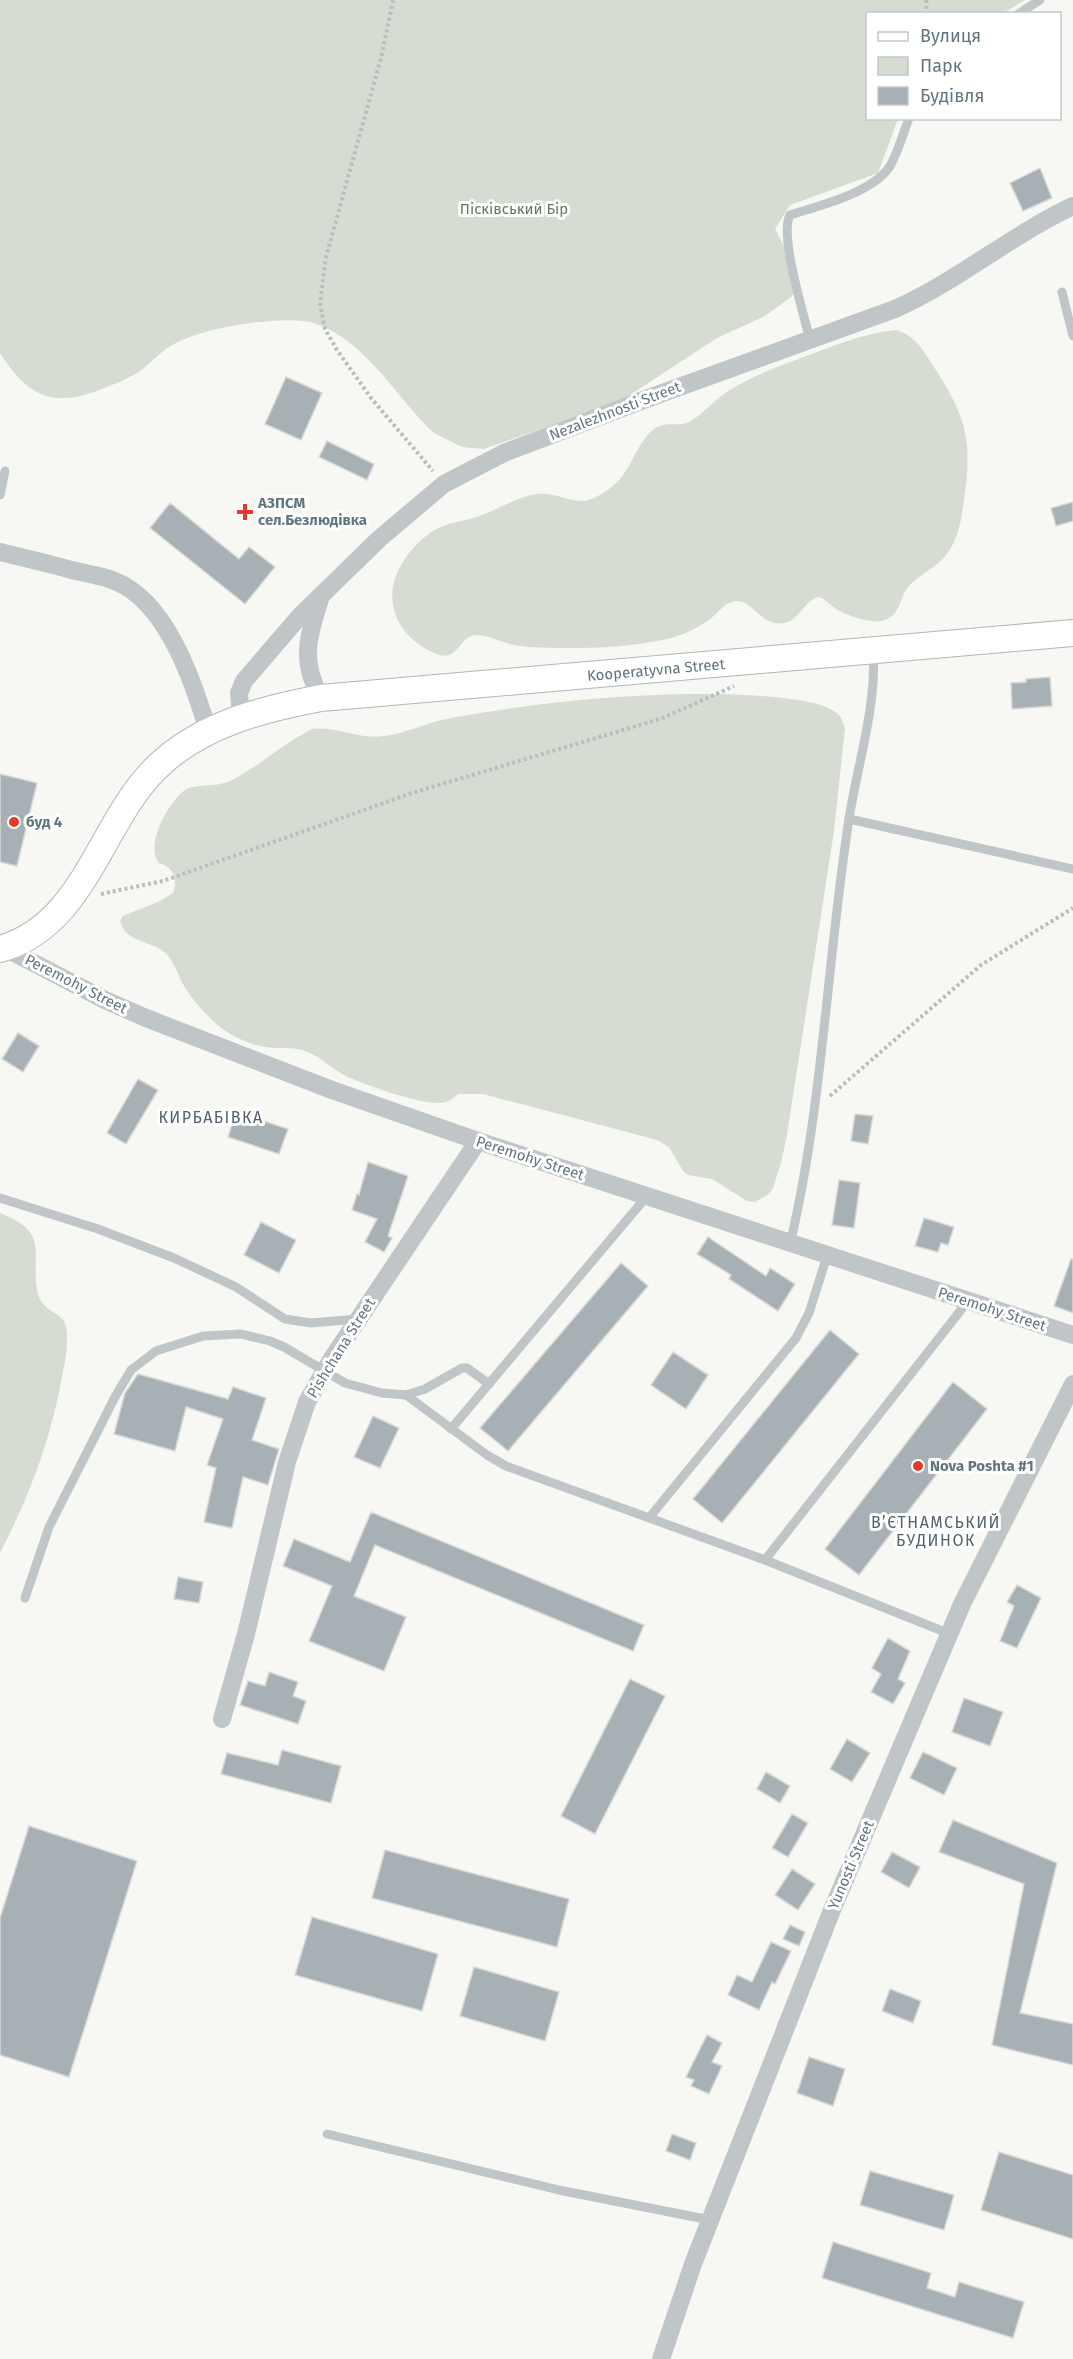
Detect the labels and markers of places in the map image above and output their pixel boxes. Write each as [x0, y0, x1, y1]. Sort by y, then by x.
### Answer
place label: АЗПСМ сел.Безлюдівка [257, 494, 367, 529]
marker: АЗПСМ сел.Безлюдівка [236, 503, 254, 521]
place label: буд 4 [26, 813, 63, 831]
marker: буд 4 [7, 815, 21, 829]
place label: Nova Poshta #1 [930, 1457, 1034, 1475]
marker: Nova Poshta #1 [911, 1459, 925, 1473]

